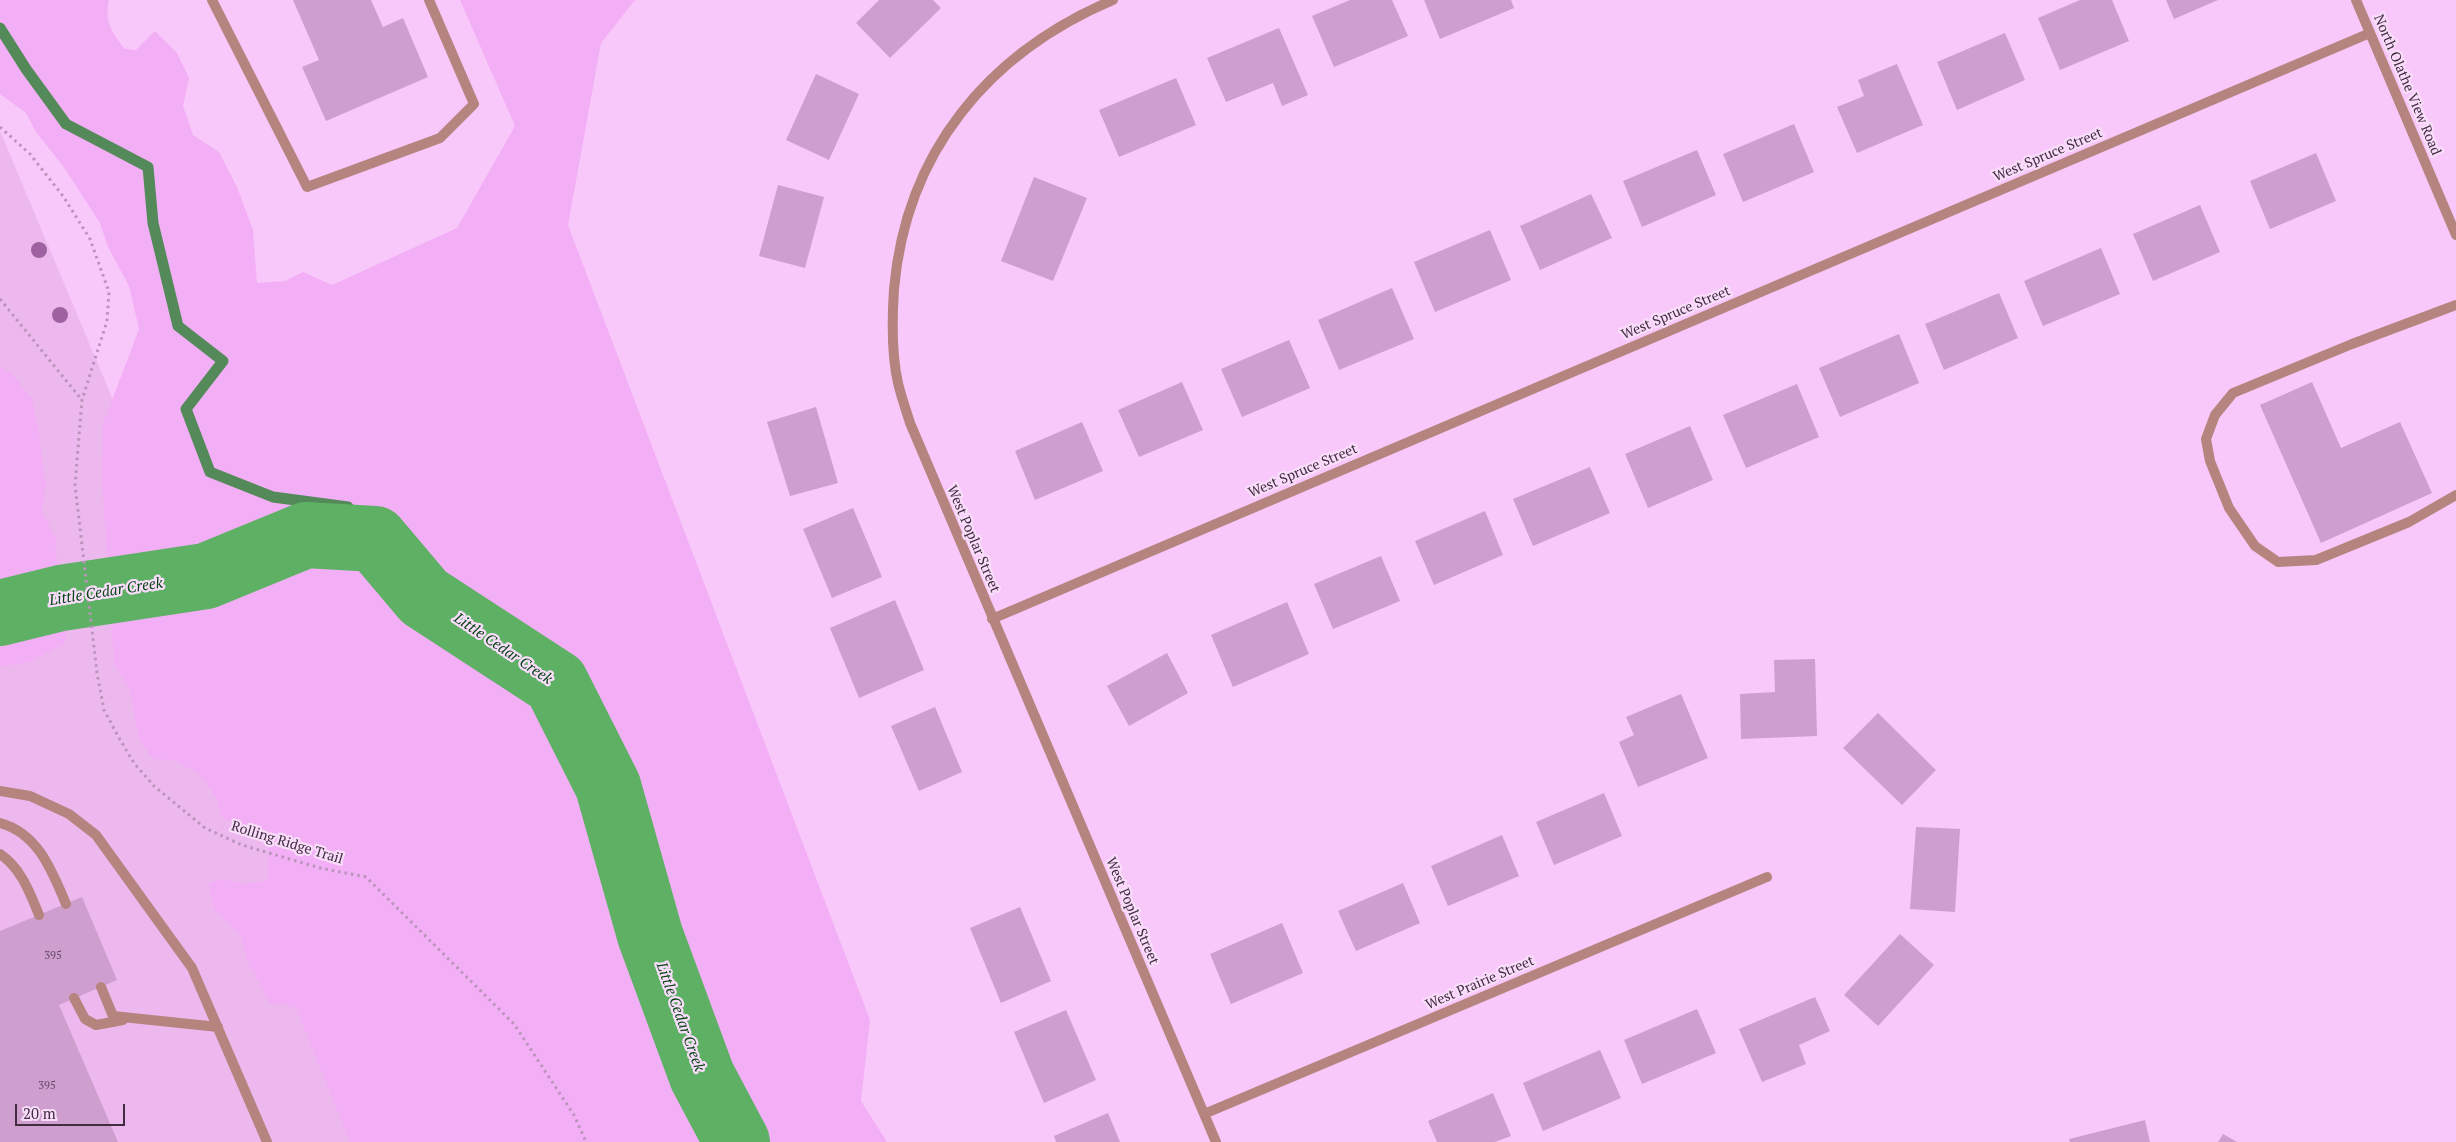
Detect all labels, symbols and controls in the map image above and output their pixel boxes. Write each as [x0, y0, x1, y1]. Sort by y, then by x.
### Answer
street label: North Olathe View Road [2370, 12, 2444, 158]
street label: West Spruce Street [1991, 124, 2105, 186]
street label: West Spruce Street [1619, 282, 1733, 344]
street label: West Spruce Street [1246, 440, 1360, 502]
street label: West Poplar Street [943, 483, 1003, 595]
water label: Little Cedar Creek [48, 574, 164, 610]
water label: Little Cedar Creek [450, 609, 556, 689]
street label: Rolling Ridge Trail [229, 818, 345, 868]
street label: West Poplar Street [1102, 855, 1162, 967]
house number: 395 [44, 949, 62, 963]
street label: West Prairie Street [1423, 953, 1537, 1013]
water label: Little Cedar Creek [652, 960, 708, 1074]
house number: 395 [38, 1079, 56, 1093]
scale bar [18, 1094, 128, 1126]
text: 20 m [23, 1103, 56, 1123]

